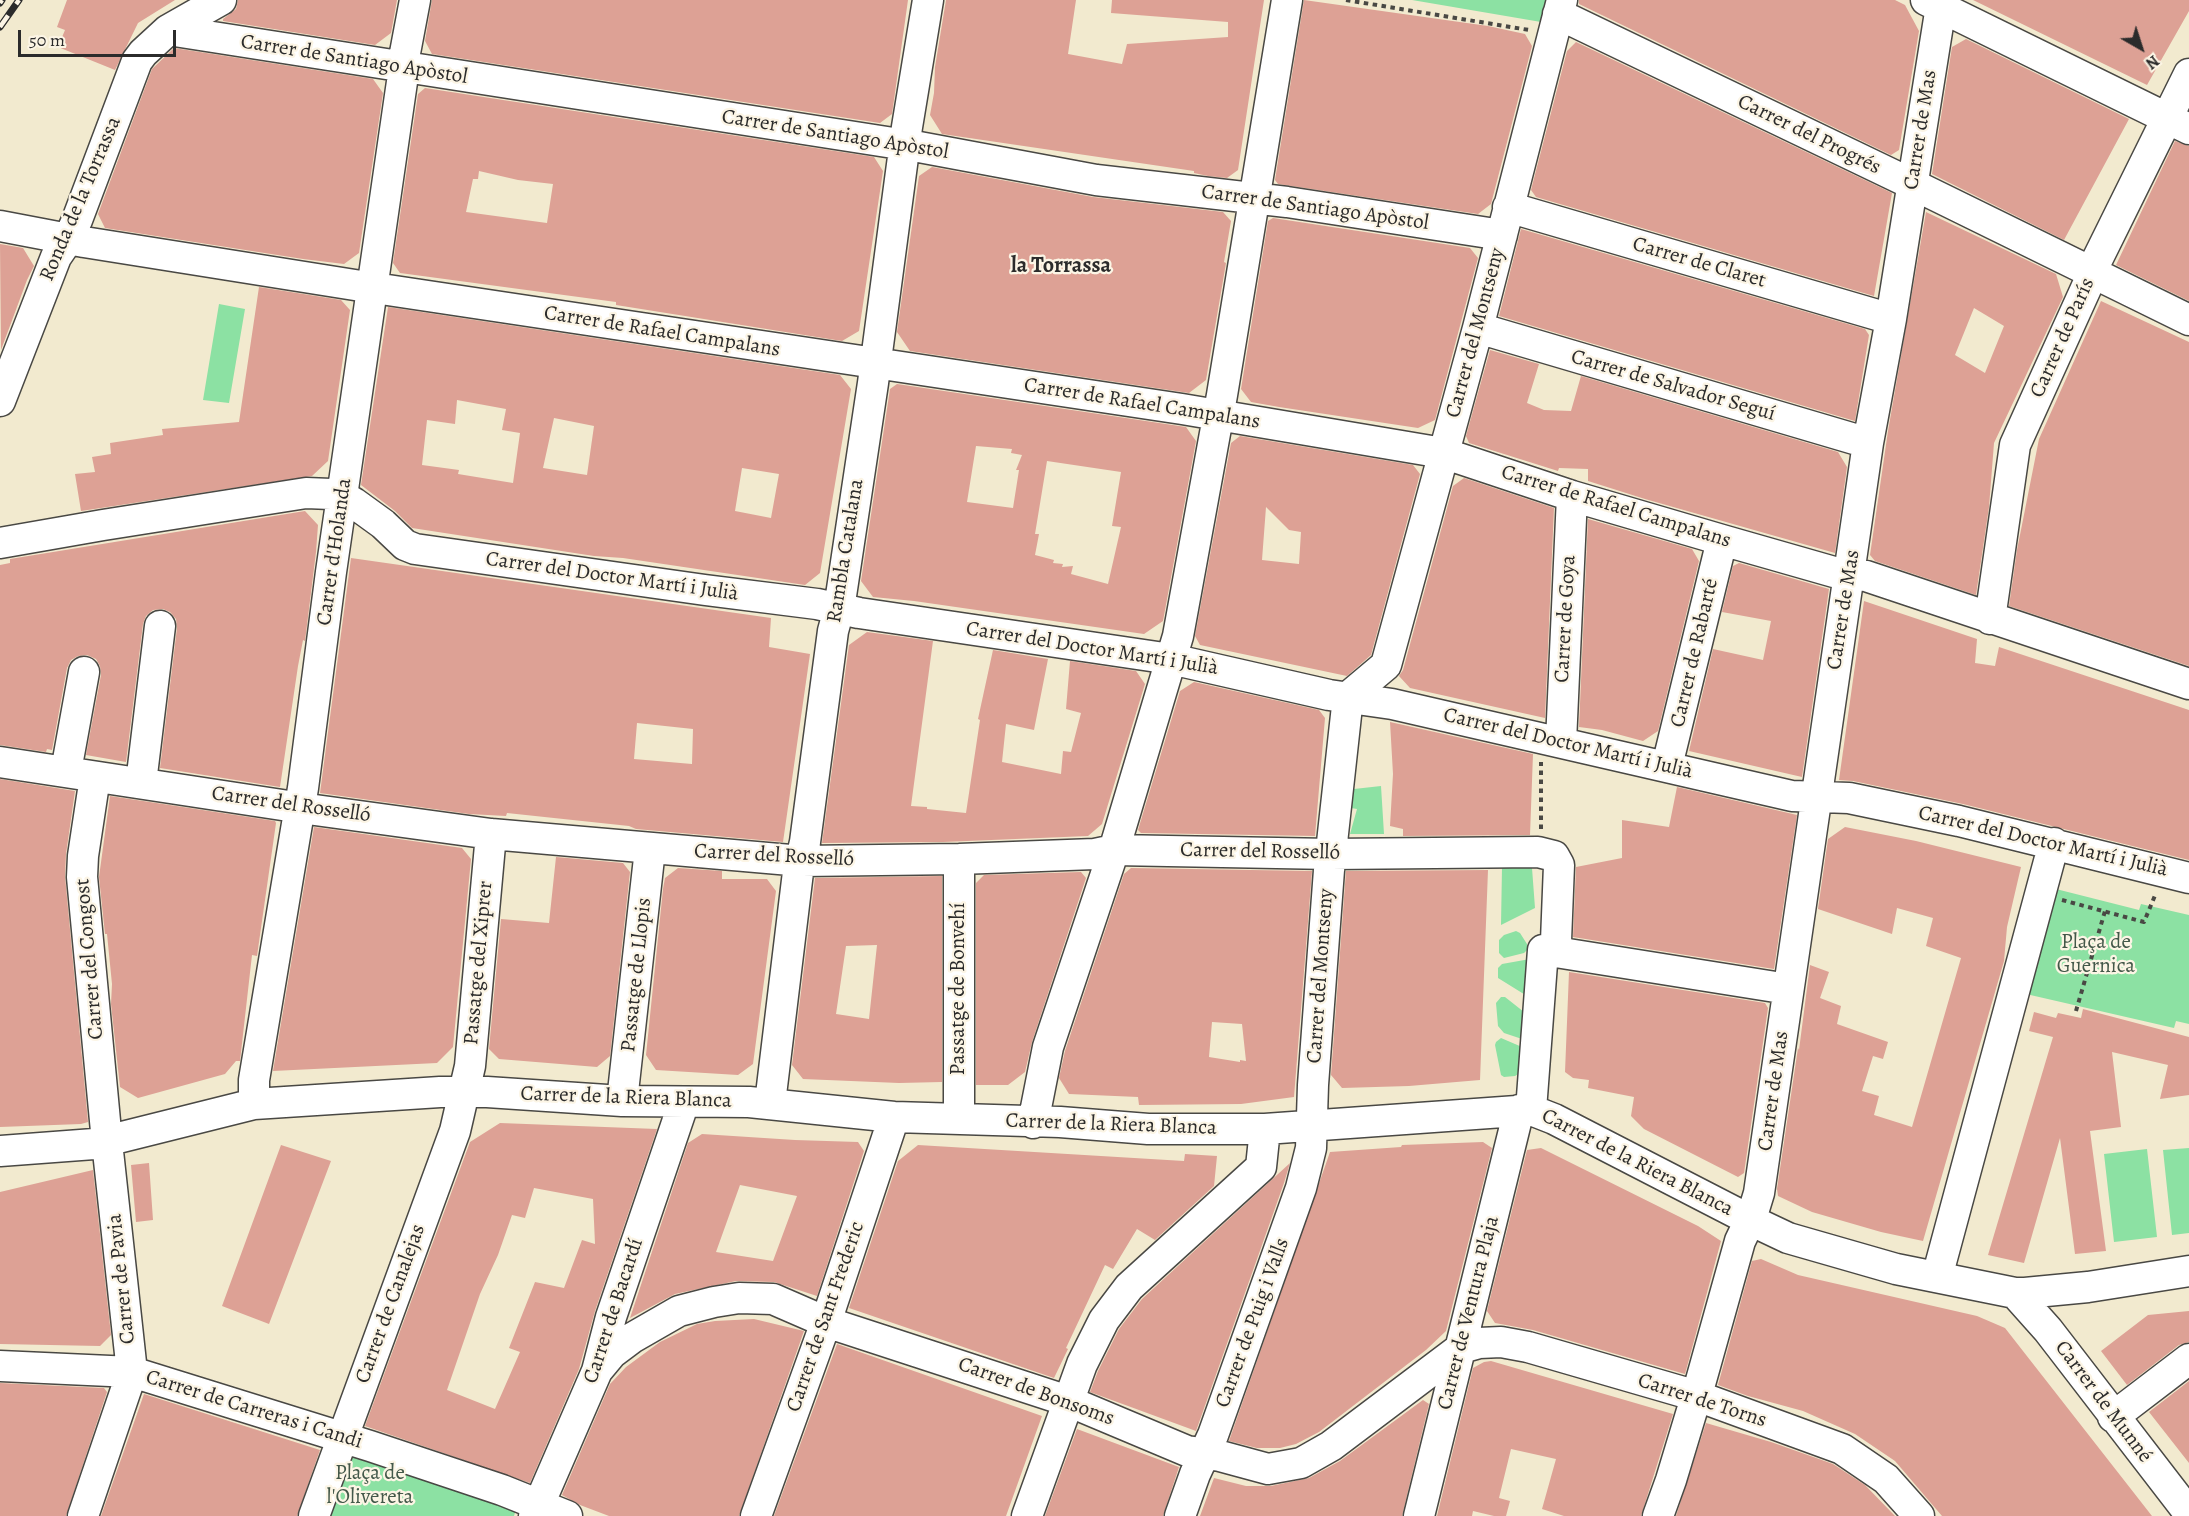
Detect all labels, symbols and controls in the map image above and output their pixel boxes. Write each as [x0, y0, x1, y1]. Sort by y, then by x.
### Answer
scale bar [21, 18, 178, 56]
north arrow [2111, 18, 2171, 78]
text: 50 m [29, 28, 65, 52]
street label: Carrer de Santiago Apòstol [239, 30, 469, 90]
text: N [2141, 50, 2164, 74]
street label: Carrer de Mas [1899, 68, 1943, 192]
street label: Carrer del Progrés [1733, 89, 1885, 181]
street label: Carrer de Santiago Apòstol [720, 105, 950, 165]
street label: Ronda de la Torrassa [35, 113, 127, 285]
street label: Carrer de Santiago Apòstol [1200, 180, 1430, 236]
street label: Carrer de Claret [1629, 232, 1769, 294]
street label: Carrer del Montseny [1441, 245, 1511, 421]
district label: la Torrassa [1011, 254, 1111, 280]
street label: Carrer de París [2025, 274, 2101, 402]
street label: Carrer de Rafael Campalans [542, 301, 782, 363]
street label: Carrer de Salvador Seguí [1568, 345, 1778, 427]
street label: Carrer de Rafael Campalans [1022, 373, 1262, 435]
street label: Carrer de Rafael Campalans [1498, 460, 1734, 554]
street label: Carrer d'Holanda [312, 477, 358, 627]
street label: Rambla Catalana [822, 477, 870, 625]
street label: Carrer del Doctor Martí i Julià [484, 547, 740, 607]
street label: Carrer de Mas [1822, 548, 1866, 672]
street label: Carrer de Goya [1550, 555, 1582, 683]
street label: Carrer de Rabarté [1666, 576, 1724, 730]
street label: Carrer del Doctor Martí i Julià [964, 617, 1220, 681]
street label: Carrer del Doctor Martí i Julià [1441, 703, 1695, 785]
street label: Carrer del Rosselló [210, 781, 372, 829]
street label: Carrer del Doctor Martí i Julià [1916, 801, 2170, 883]
street label: Carrer del Rosselló [1180, 838, 1340, 866]
street label: Carrer del Rosselló [693, 839, 855, 873]
street label: Carrer del Congost [70, 877, 110, 1041]
street label: Passatge del Xiprer [459, 880, 499, 1046]
street label: Carrer del Montseny [1302, 888, 1340, 1064]
street label: Passatge de Llopis [616, 897, 658, 1053]
street label: Passatge de Bonvehí [946, 903, 972, 1075]
park label: Plaça de Guernica [2057, 930, 2135, 980]
street label: Carrer de Mas [1753, 1029, 1795, 1153]
street label: Carrer de la Riera Blanca [520, 1082, 732, 1114]
street label: Carrer de la Riera Blanca [1537, 1104, 1737, 1222]
street label: Carrer de la Riera Blanca [1005, 1109, 1217, 1141]
street label: Carrer de Pavia [103, 1213, 141, 1345]
street label: Carrer de Ventura Plaja [1433, 1213, 1505, 1413]
street label: Carrer de Sant Frederic [782, 1219, 870, 1415]
street label: Carrer de Canalejas [351, 1221, 431, 1387]
street label: Carrer de Bacardí [579, 1235, 649, 1387]
street label: Carrer de Puig i Valls [1211, 1235, 1295, 1411]
street label: Carrer de Munné [2049, 1336, 2157, 1468]
street label: Carrer de Bonsoms [954, 1352, 1118, 1432]
street label: Carrer de Carreras i Candi [143, 1365, 365, 1455]
street label: Carrer de Torns [1634, 1368, 1770, 1434]
park label: Plaça de l'Olivereta [327, 1461, 413, 1511]

